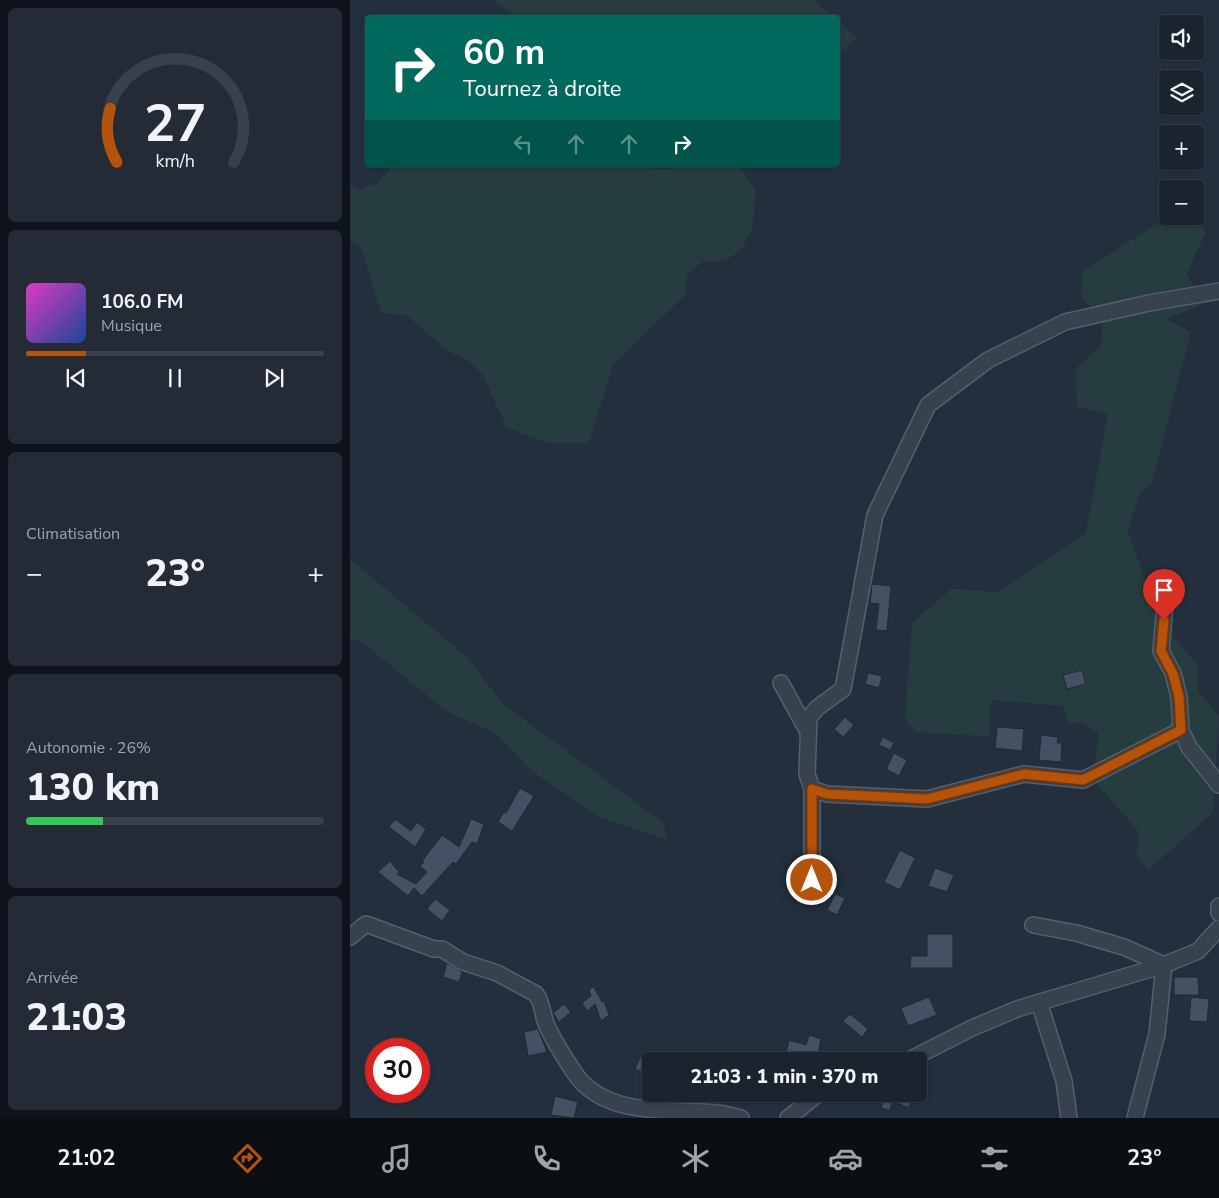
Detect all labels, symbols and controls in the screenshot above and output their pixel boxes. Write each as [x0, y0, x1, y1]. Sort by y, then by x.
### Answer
map controls [1159, 15, 1204, 225]
button: sound [1159, 15, 1204, 60]
text: 60 m [463, 29, 545, 76]
icon: right [380, 35, 445, 100]
button: layers [1159, 70, 1204, 115]
text: Tournez à droite [463, 74, 622, 104]
text: 27 [144, 88, 206, 159]
button: + [1159, 125, 1204, 170]
icon: left [509, 130, 537, 158]
icon: ahead [562, 130, 590, 158]
icon: ahead [615, 130, 643, 158]
icon: right [668, 130, 696, 158]
text: km/h [155, 149, 195, 173]
button: − [1159, 180, 1204, 225]
text: 106.0 FM [101, 289, 184, 315]
text: Musique [101, 315, 162, 337]
icon: previous [62, 364, 90, 392]
icon: pause [161, 364, 189, 392]
icon: next [260, 364, 288, 392]
text: Climatisation [26, 523, 120, 545]
text: 23° [145, 548, 205, 599]
text: − [26, 555, 43, 593]
text: + [307, 555, 324, 593]
pin [1143, 569, 1185, 620]
icon: arrive [1150, 576, 1178, 604]
text: Autonomie · 26% [26, 737, 151, 759]
text: 130 km [26, 762, 160, 813]
position arrow [785, 853, 837, 905]
text: Arrivée [26, 967, 78, 989]
text: 21:03 [26, 992, 127, 1043]
speed limit sign: 30 [365, 1038, 430, 1103]
text: 21:03 · 1 min · 370 m [691, 1064, 878, 1090]
icon: directions [230, 1141, 265, 1176]
icon: music [379, 1141, 414, 1176]
icon: phone [529, 1141, 564, 1176]
icon: climate [678, 1141, 713, 1176]
icon: car [828, 1141, 863, 1176]
icon: filters [977, 1141, 1012, 1176]
text: 21:02 [57, 1143, 116, 1173]
text: 23° [1127, 1143, 1162, 1173]

